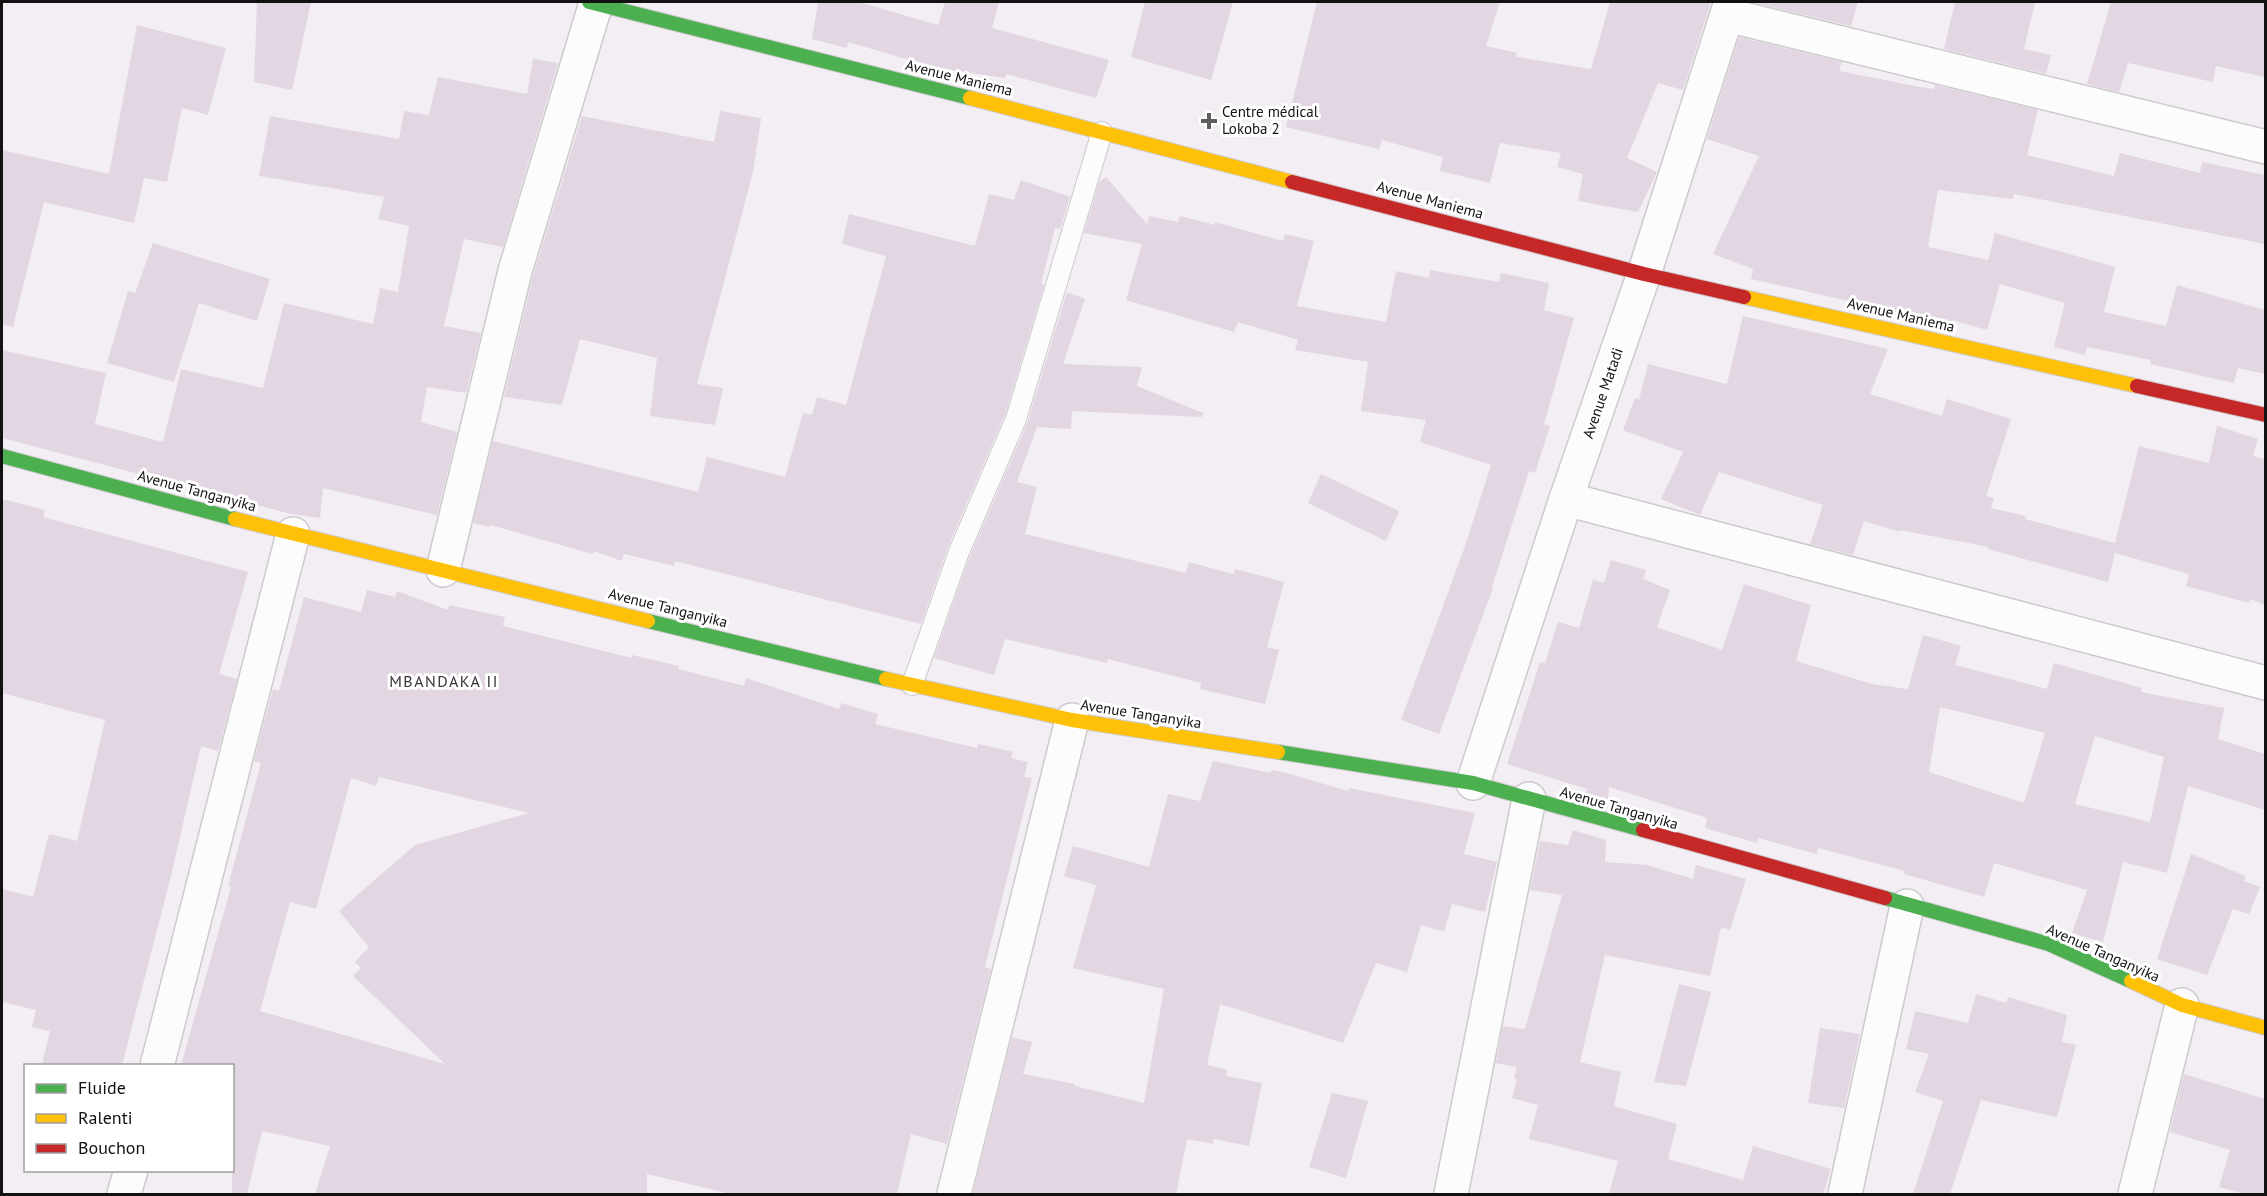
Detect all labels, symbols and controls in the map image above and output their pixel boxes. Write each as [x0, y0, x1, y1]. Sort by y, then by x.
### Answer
street label: Avenue Maniema [904, 55, 1015, 100]
place label: Centre médical Lokoba 2 [1222, 102, 1319, 138]
marker: Centre médical Lokoba 2 [1200, 112, 1218, 130]
street label: Avenue Maniema [1375, 176, 1486, 223]
street label: Avenue Maniema [1846, 293, 1957, 336]
street label: Avenue Matadi [1578, 345, 1627, 441]
street label: Avenue Tanganyika [136, 466, 259, 515]
street label: Avenue Tanganyika [607, 584, 730, 632]
district label: MBANDAKA II [389, 671, 499, 691]
street label: Avenue Tanganyika [1079, 695, 1203, 732]
street label: Avenue Tanganyika [1558, 782, 1680, 833]
street label: Avenue Tanganyika [2044, 919, 2163, 986]
legend [24, 1064, 234, 1172]
text: Fluide [78, 1076, 126, 1099]
text: Ralenti [78, 1106, 133, 1129]
text: Bouchon [78, 1136, 145, 1159]

